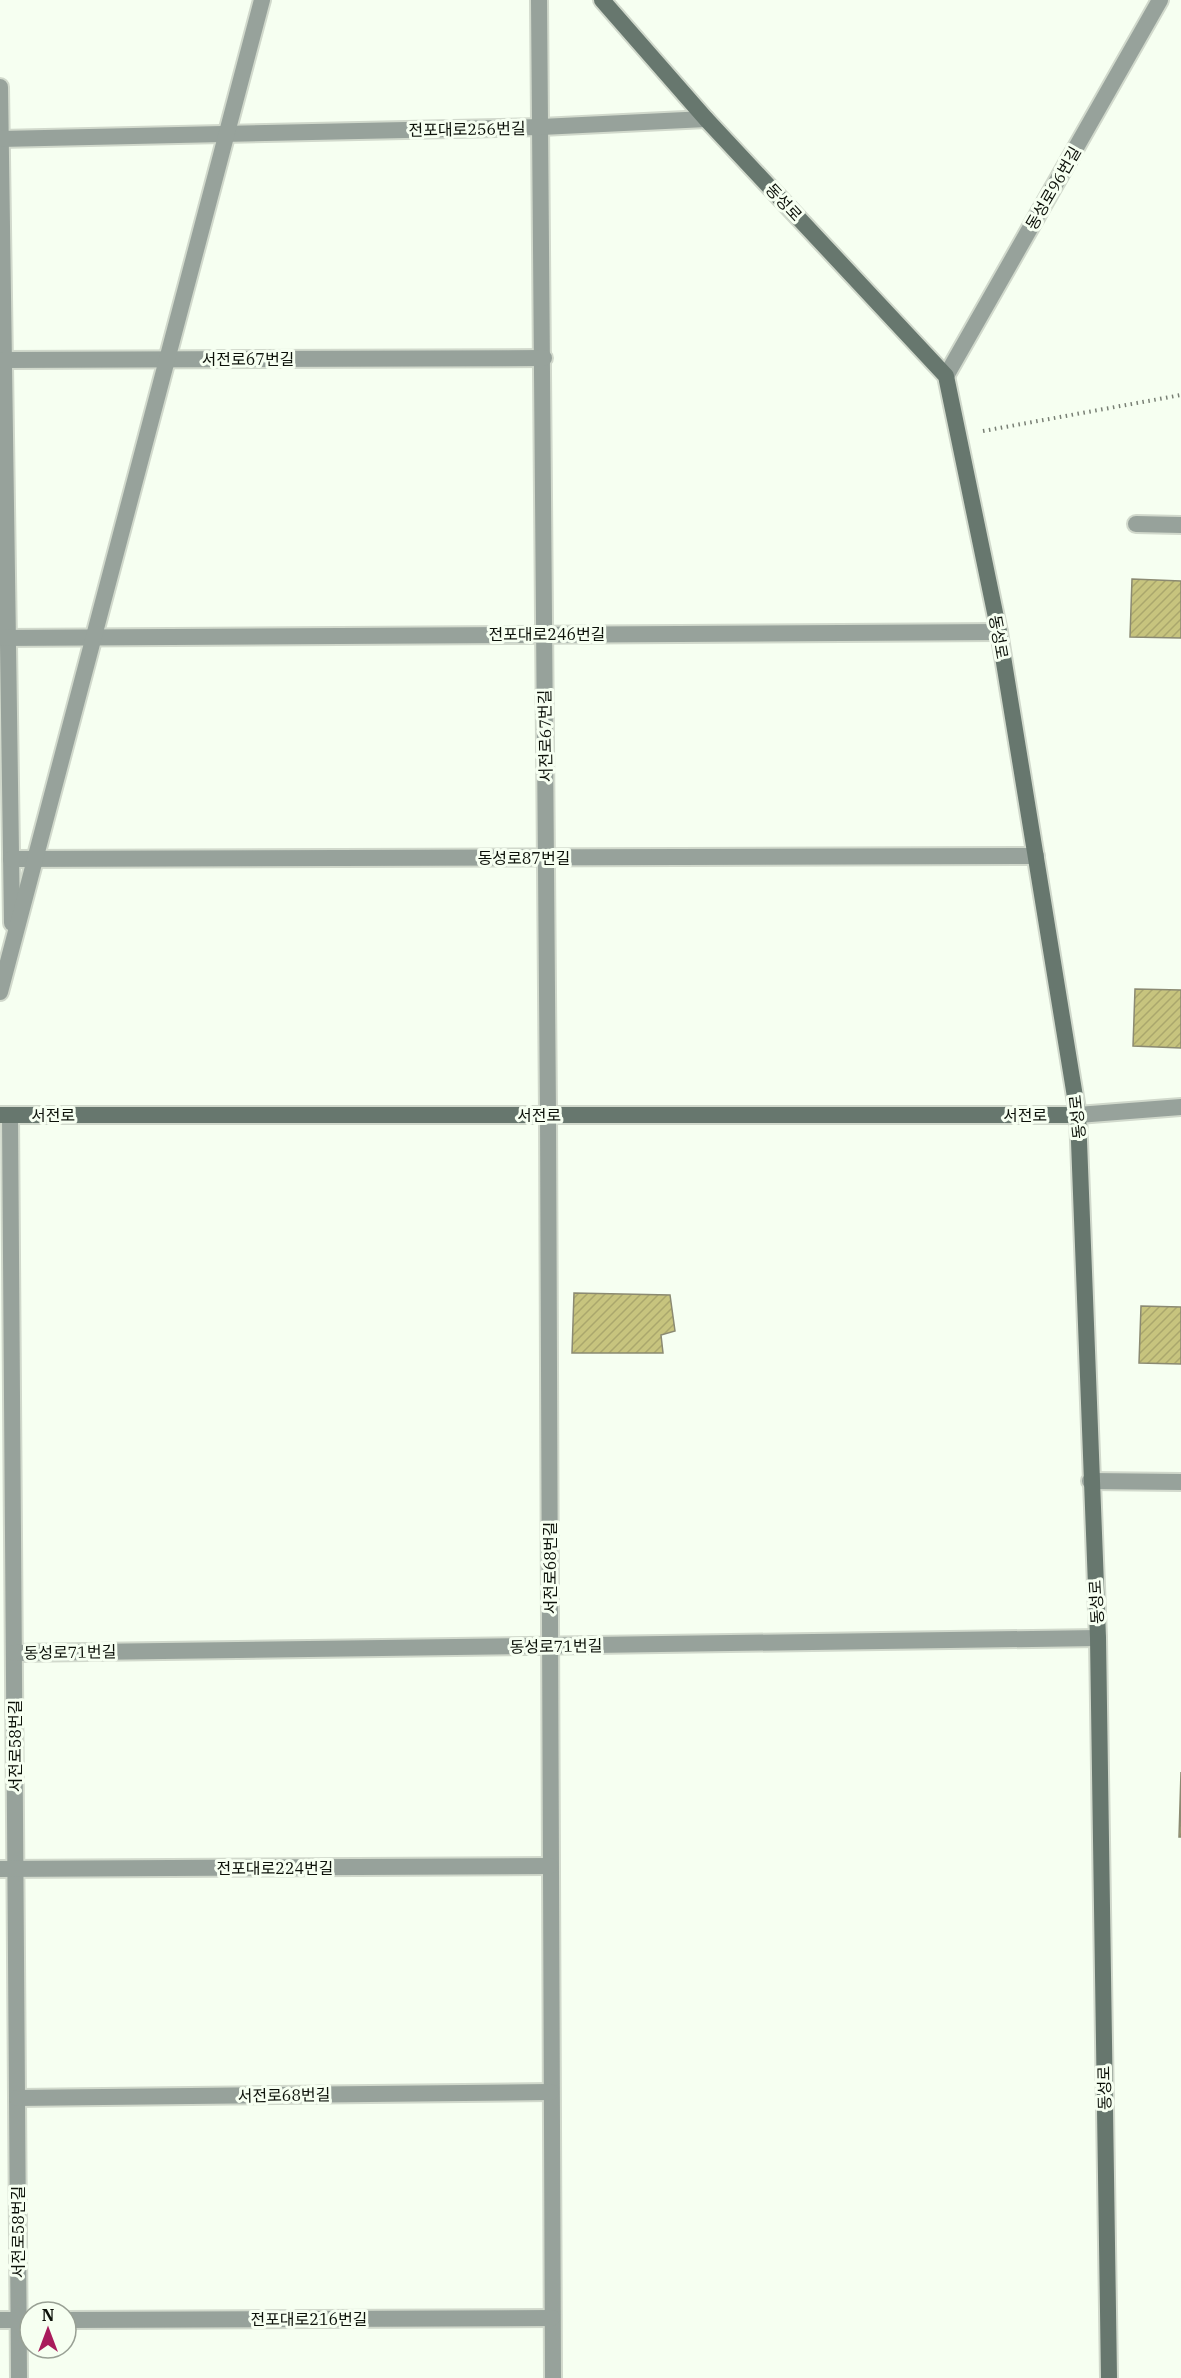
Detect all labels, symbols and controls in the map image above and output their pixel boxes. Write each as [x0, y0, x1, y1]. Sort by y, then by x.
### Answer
street label: 전포대로256번길 [408, 118, 526, 140]
street label: 동성로96번길 [1021, 143, 1085, 233]
street label: 동성로 [762, 179, 807, 225]
street label: 서전로67번길 [202, 349, 294, 369]
street label: 동성로 [985, 614, 1013, 661]
street label: 전포대로246번길 [488, 624, 606, 644]
street label: 서전로67번길 [534, 689, 556, 783]
street label: 동성로87번길 [478, 848, 570, 868]
street label: 동성로 [1065, 1094, 1089, 1140]
street label: 서전로 [31, 1105, 75, 1125]
street label: 서전로 [517, 1105, 561, 1125]
street label: 서전로 [1003, 1105, 1047, 1125]
street label: 서전로68번길 [540, 1522, 560, 1614]
street label: 동성로 [1085, 1579, 1107, 1625]
street label: 동성로71번길 [509, 1635, 603, 1657]
street label: 동성로71번길 [23, 1641, 117, 1663]
street label: 서전로58번길 [5, 1700, 25, 1792]
street label: 전포대로224번길 [216, 1858, 334, 1878]
street label: 동성로 [1094, 2065, 1114, 2110]
street label: 서전로68번길 [237, 2084, 331, 2106]
street label: 서전로58번길 [8, 2186, 28, 2278]
north arrow [18, 2300, 78, 2360]
text: N [42, 2305, 54, 2325]
street label: 전포대로216번길 [250, 2309, 368, 2329]

